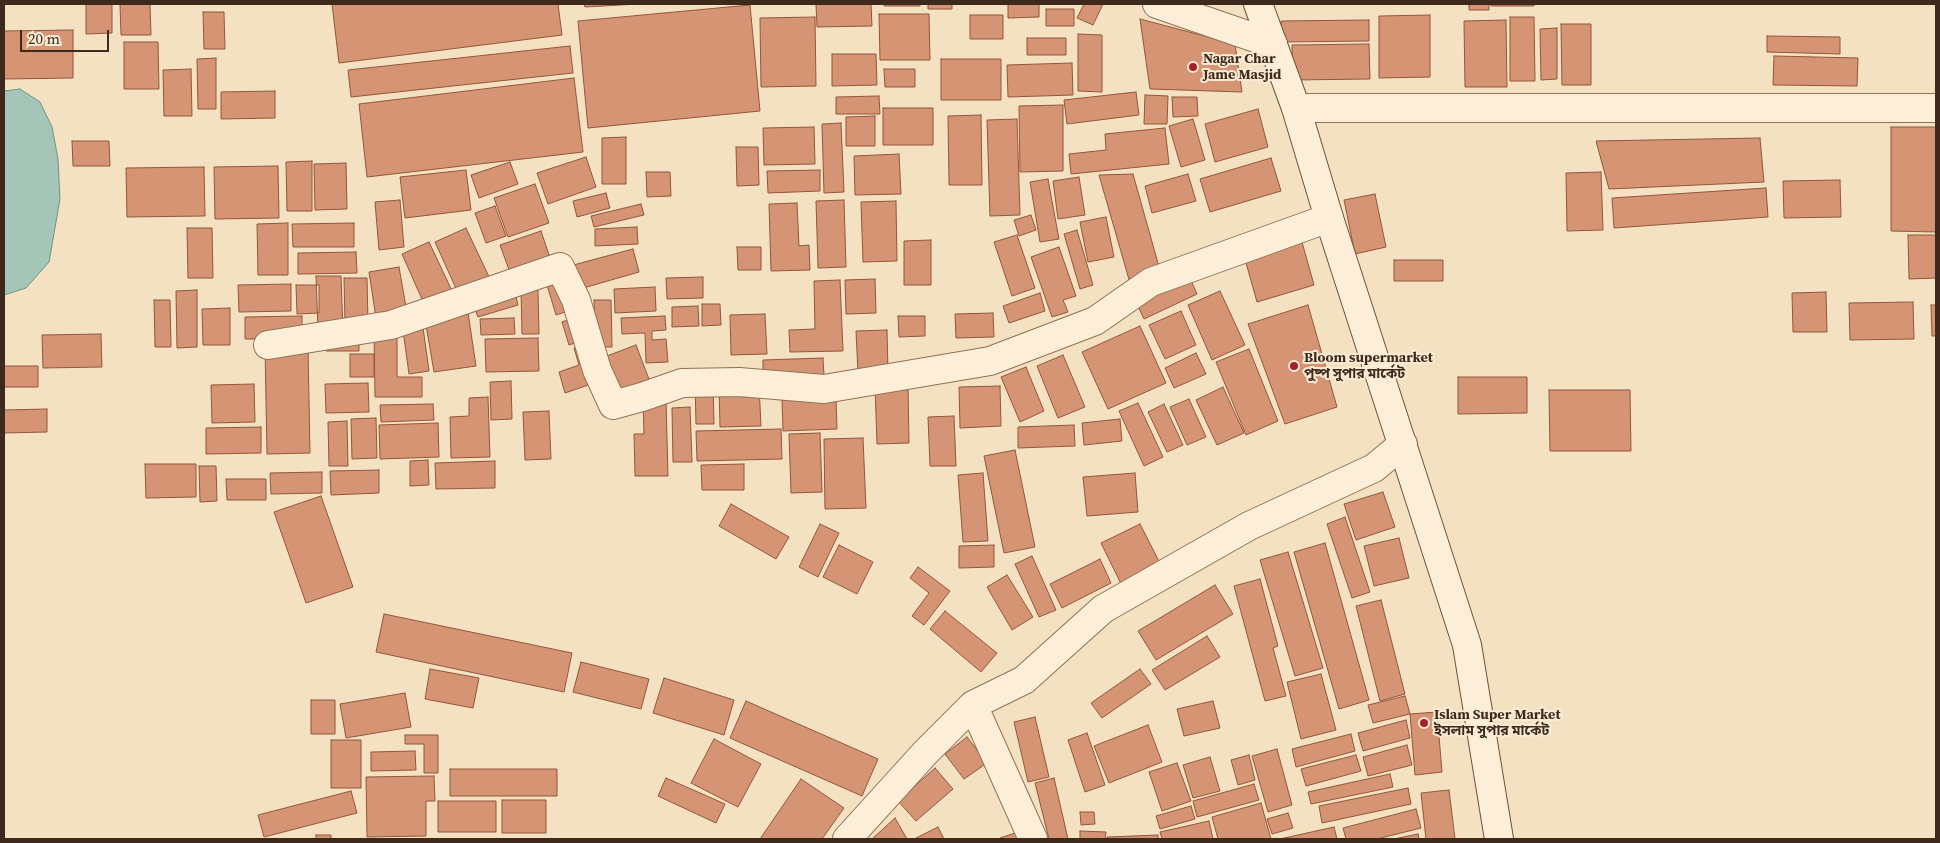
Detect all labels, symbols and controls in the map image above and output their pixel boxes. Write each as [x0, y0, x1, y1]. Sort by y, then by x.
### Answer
scale bar [22, 20, 111, 52]
text: 20 m [28, 28, 60, 49]
place label: Nagar Char Jame Masjid [1203, 51, 1281, 84]
marker: Nagar Char Jame Masjid [1187, 61, 1199, 73]
place label: Bloom supermarket পুষ্প সুপার মার্কেট [1304, 350, 1433, 382]
marker: Bloom supermarket পুষ্প সুপার মার্কেট [1288, 360, 1300, 372]
place label: Islam Super Market ইসলাম সুপার মার্কেট [1434, 707, 1560, 740]
marker: Islam Super Market ইসলাম সুপার মার্কেট [1418, 717, 1430, 729]

